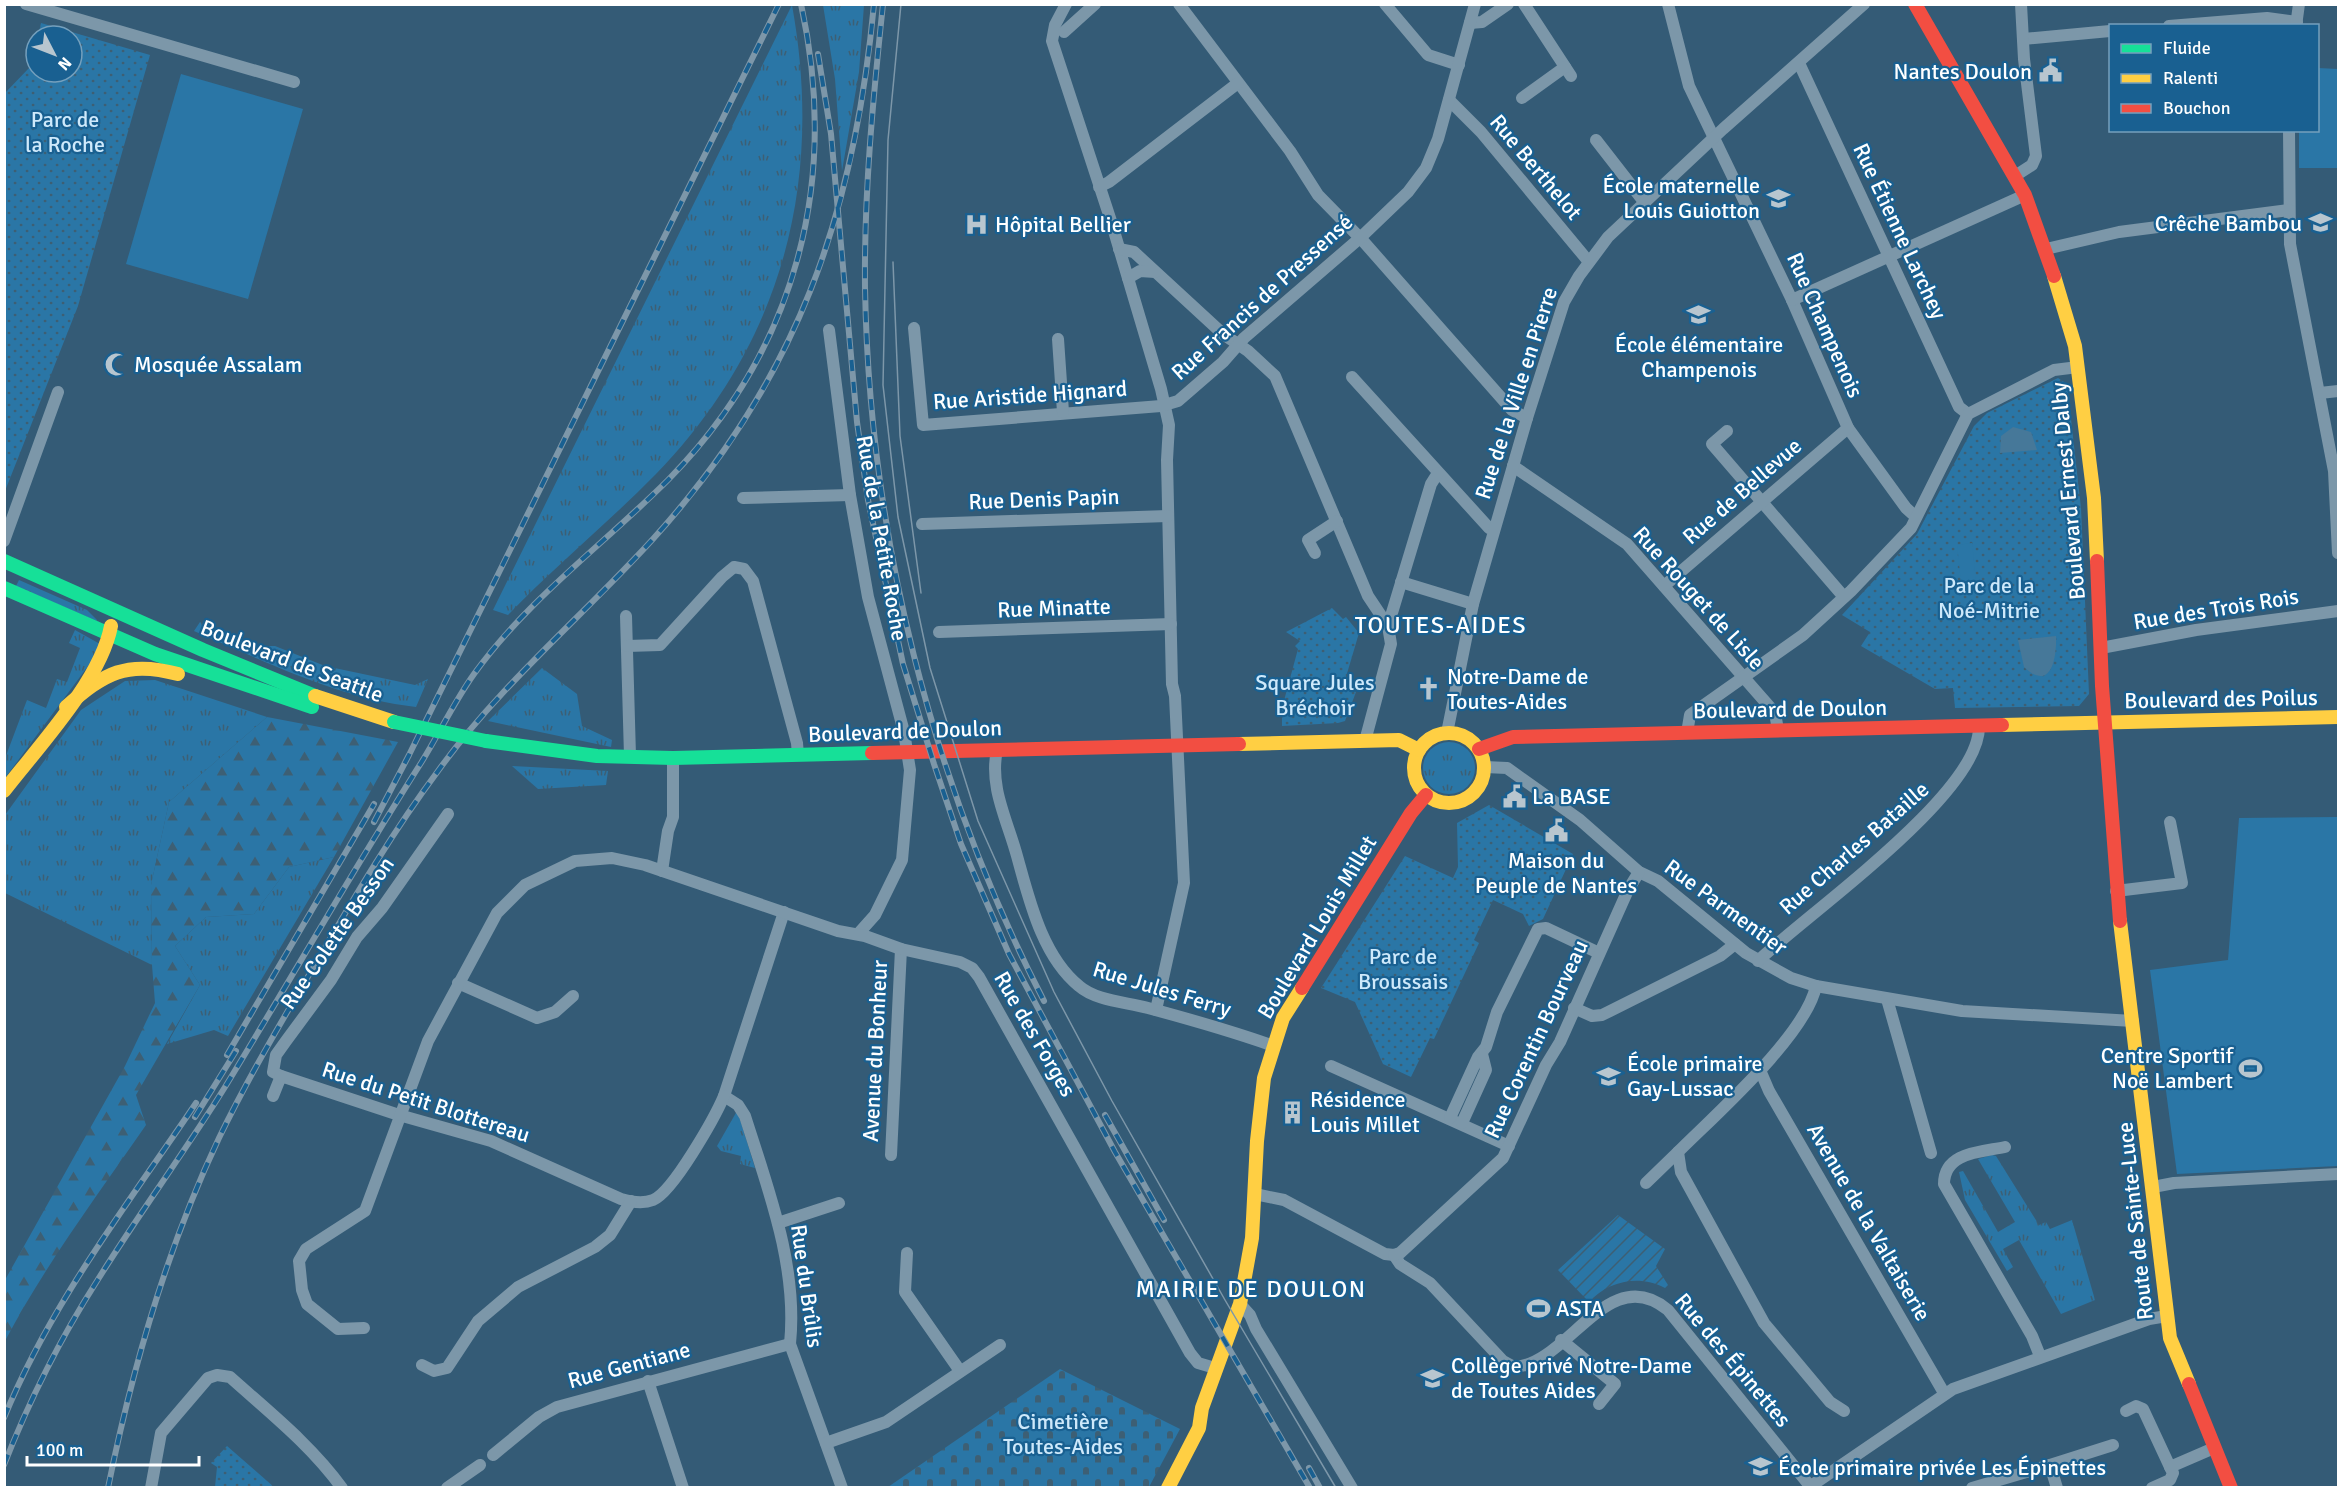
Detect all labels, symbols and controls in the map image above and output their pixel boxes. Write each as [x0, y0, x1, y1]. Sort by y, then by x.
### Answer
north arrow [24, 24, 84, 84]
legend [2109, 24, 2319, 132]
text: Fluide [2163, 37, 2211, 59]
text: N [53, 53, 76, 74]
place label: Nantes Doulon [1894, 58, 2032, 85]
public building icon: Nantes Doulon [2037, 58, 2063, 84]
text: Ralenti [2163, 67, 2218, 89]
text: Bouchon [2163, 97, 2231, 119]
park label: Parc de la Roche [25, 106, 105, 158]
street label: Rue Berthelot [1484, 109, 1588, 225]
street label: Rue Étienne Larchey [1847, 139, 1953, 324]
place label: École maternelle Louis Guiotton [1602, 172, 1760, 224]
school or university icon: École maternelle Louis Guiotton [1765, 185, 1791, 211]
street label: Rue Francis de Pressensé [1166, 208, 1358, 386]
place label: Crêche Bambou [2155, 210, 2302, 237]
school or university icon: Crêche Bambou [2307, 210, 2333, 236]
hospital icon: Hôpital Bellier [964, 211, 990, 237]
place label: Hôpital Bellier [995, 211, 1131, 238]
street label: Rue Champenois [1781, 248, 1869, 402]
street label: Rue de la Ville en Pierre [1469, 283, 1563, 503]
school or university icon: École élémentaire Champenois [1686, 302, 1712, 328]
place label: École élémentaire Champenois [1615, 331, 1783, 383]
mosque icon: Mosquée Assalam [103, 351, 129, 377]
place label: Mosquée Assalam [134, 351, 302, 378]
street label: Rue Aristide Hignard [932, 375, 1128, 415]
street label: Boulevard Ernest Dalby [2045, 380, 2091, 601]
street label: Rue de Bellevue [1677, 432, 1807, 550]
street label: Rue de la Petite Roche [851, 433, 913, 643]
street label: Rue Denis Papin [968, 483, 1120, 515]
street label: Rue Rouget de Lisle [1628, 521, 1770, 675]
park label: Parc de la Noé-Mitrie [1938, 572, 2040, 624]
street label: Rue des Trois Rois [2131, 583, 2301, 635]
street label: Rue Minatte [997, 593, 1111, 623]
district label: TOUTES-AIDES [1355, 610, 1527, 640]
street label: Boulevard de Seattle [197, 614, 387, 708]
place label: Notre-Dame de Toutes-Aides [1447, 663, 1589, 715]
park label: Square Jules Bréchoir [1255, 669, 1375, 721]
church icon: Notre-Dame de Toutes-Aides [1416, 676, 1442, 702]
street label: Boulevard des Poilus [2124, 684, 2318, 714]
street label: Boulevard de Doulon [1693, 694, 1887, 724]
street label: Boulevard de Doulon [807, 714, 1003, 748]
street label: Rue Charles Bataille [1774, 776, 1934, 920]
public building icon: La BASE [1501, 783, 1527, 809]
place label: La BASE [1532, 783, 1611, 810]
public building icon: Maison du Peuple de Nantes [1543, 818, 1569, 844]
street label: Boulevard Louis Millet [1252, 830, 1383, 1024]
place label: Maison du Peuple de Nantes [1475, 847, 1637, 899]
street label: Rue Colette Besson [274, 851, 400, 1015]
street label: Rue Parmentier [1659, 853, 1793, 961]
street label: Rue Corentin Bourveau [1478, 935, 1594, 1143]
park label: Parc de Broussais [1358, 943, 1448, 995]
street label: Rue Jules Ferry [1090, 955, 1235, 1023]
street label: Avenue du Bonheur [857, 959, 893, 1143]
street label: Rue des Forges [988, 967, 1082, 1101]
place label: Centre Sportif Noë Lambert [2101, 1042, 2235, 1094]
place label: École primaire Gay-Lussac [1627, 1050, 1762, 1102]
sports icon: Centre Sportif Noë Lambert [2238, 1055, 2264, 1081]
street label: Rue du Petit Blottereau [319, 1056, 533, 1148]
school or university icon: École primaire Gay-Lussac [1596, 1063, 1622, 1089]
place label: Résidence Louis Millet [1310, 1086, 1420, 1138]
building icon: Résidence Louis Millet [1279, 1099, 1305, 1125]
street label: Avenue de la Valtaiserie [1801, 1118, 1937, 1326]
street label: Route de Sainte-Luce [2111, 1121, 2159, 1321]
street label: Rue du Brûlis [785, 1223, 829, 1349]
district label: MAIRIE DE DOULON [1135, 1274, 1367, 1304]
street label: Rue des Épinettes [1669, 1288, 1797, 1432]
sports icon: ASTA [1525, 1295, 1551, 1321]
place label: ASTA [1556, 1295, 1605, 1322]
street label: Rue Gentiane [565, 1336, 693, 1394]
place label: Collège privé Notre-Dame de Toutes Aides [1451, 1352, 1692, 1404]
school or university icon: Collège privé Notre-Dame de Toutes Aides [1420, 1365, 1446, 1391]
park label: Cimetière Toutes-Aides [1003, 1408, 1123, 1460]
scale bar [27, 1429, 200, 1467]
text: 100 m [36, 1439, 83, 1461]
school or university icon: École primaire privée Les Épinettes [1747, 1454, 1773, 1480]
place label: École primaire privée Les Épinettes [1778, 1454, 2106, 1481]

